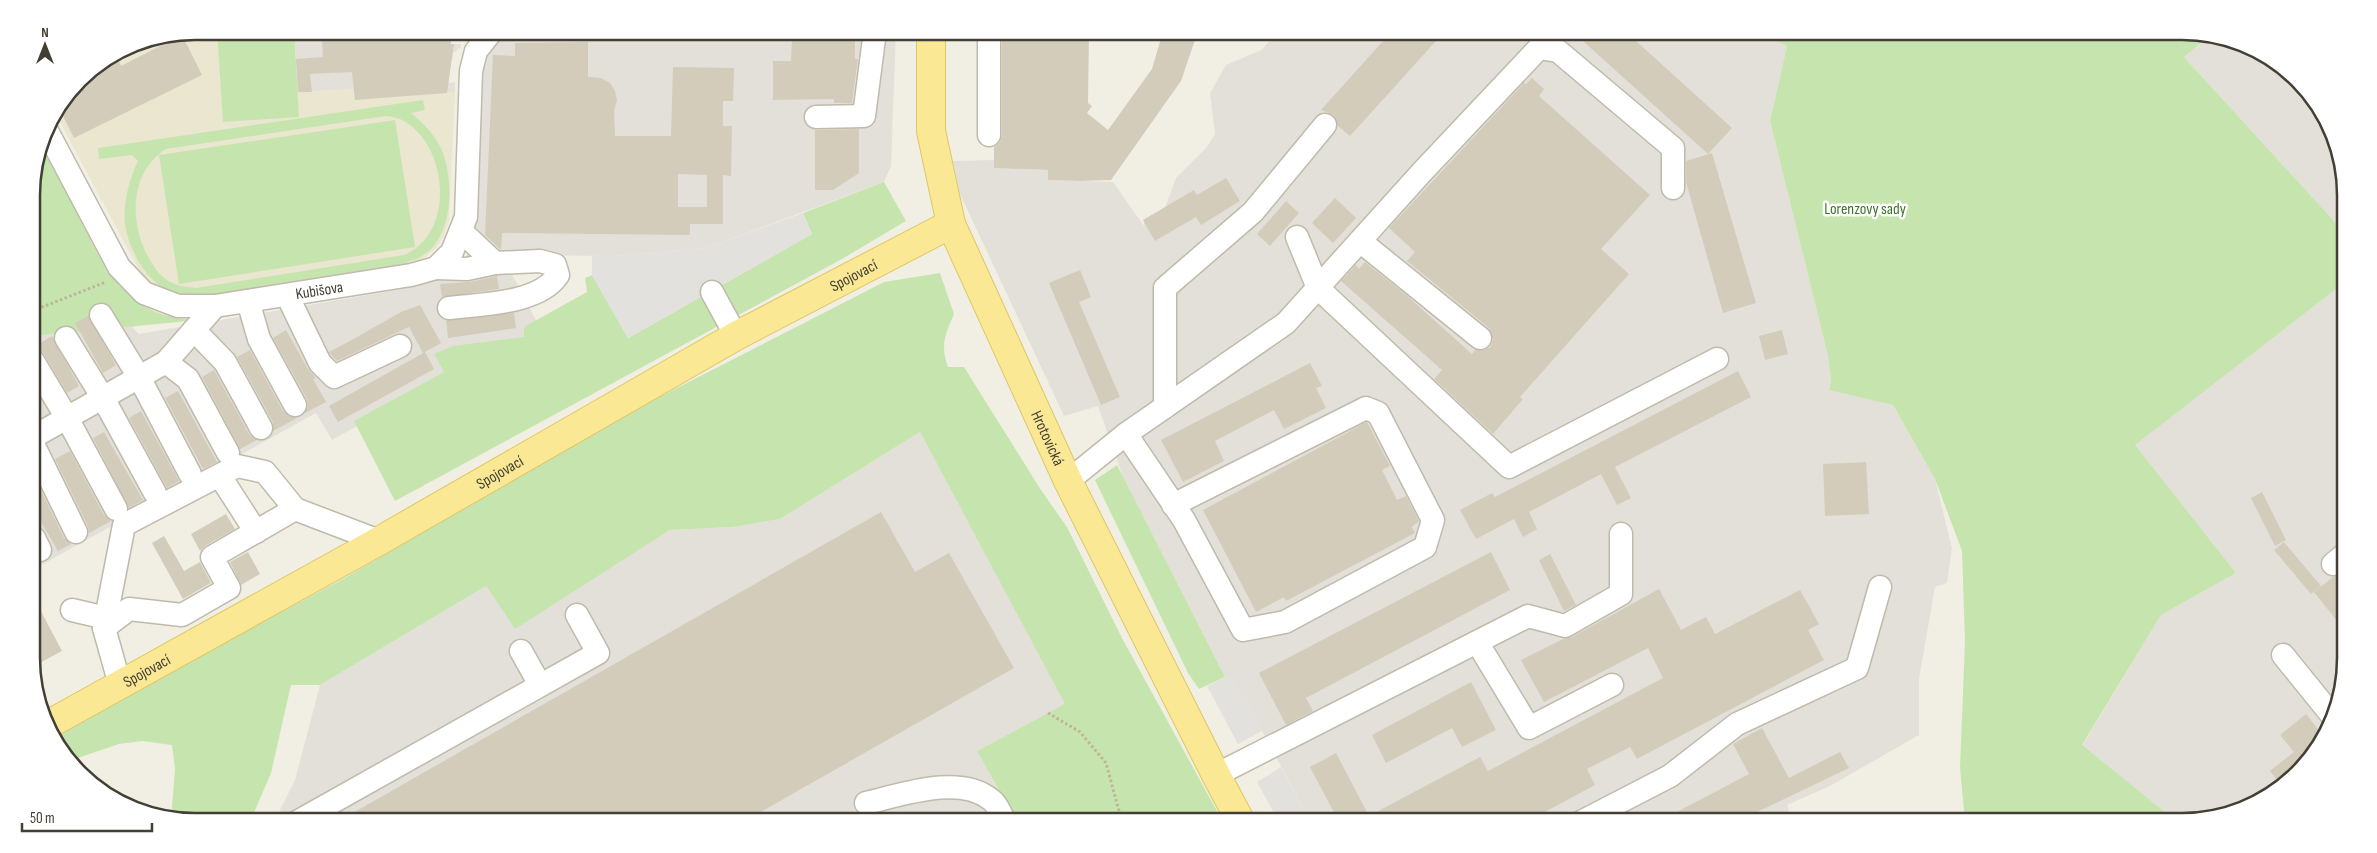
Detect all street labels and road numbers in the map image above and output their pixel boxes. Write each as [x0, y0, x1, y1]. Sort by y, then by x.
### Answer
street label: Spojovací [827, 256, 881, 296]
street label: Kubišova [294, 278, 344, 304]
street label: Hrotovická [1026, 408, 1068, 469]
street label: Spojovací [473, 452, 527, 494]
street label: Spojovací [120, 651, 174, 692]

